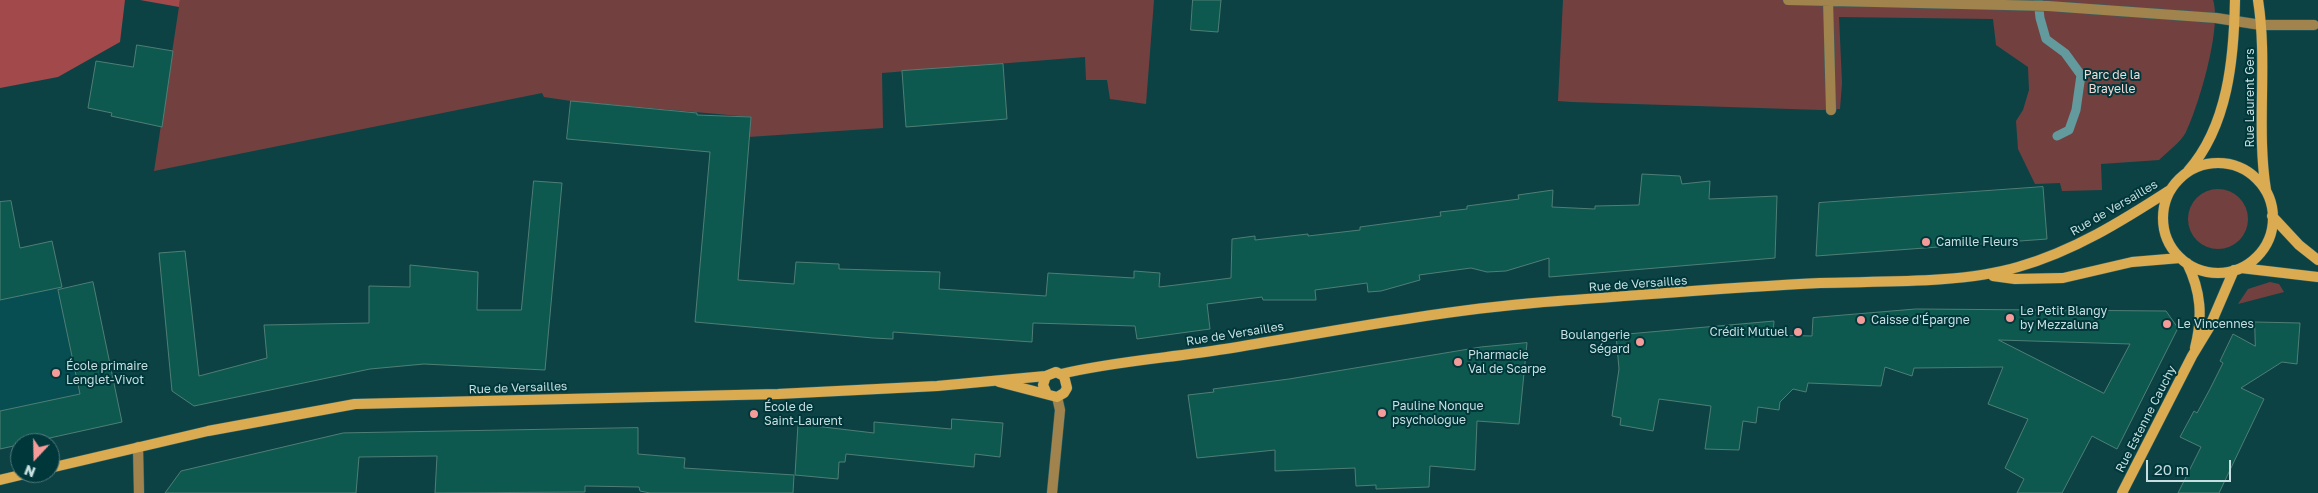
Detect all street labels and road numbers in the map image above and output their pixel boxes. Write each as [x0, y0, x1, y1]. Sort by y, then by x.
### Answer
street label: Rue Laurent Gers [2243, 48, 2257, 148]
street label: Rue de Versailles [2068, 177, 2160, 239]
street label: Rue de Versailles [1588, 273, 1688, 295]
street label: Rue de Versailles [1185, 319, 1285, 349]
street label: Rue Estenne Cauchy [2113, 363, 2179, 475]
street label: Rue de Versailles [468, 379, 568, 397]

